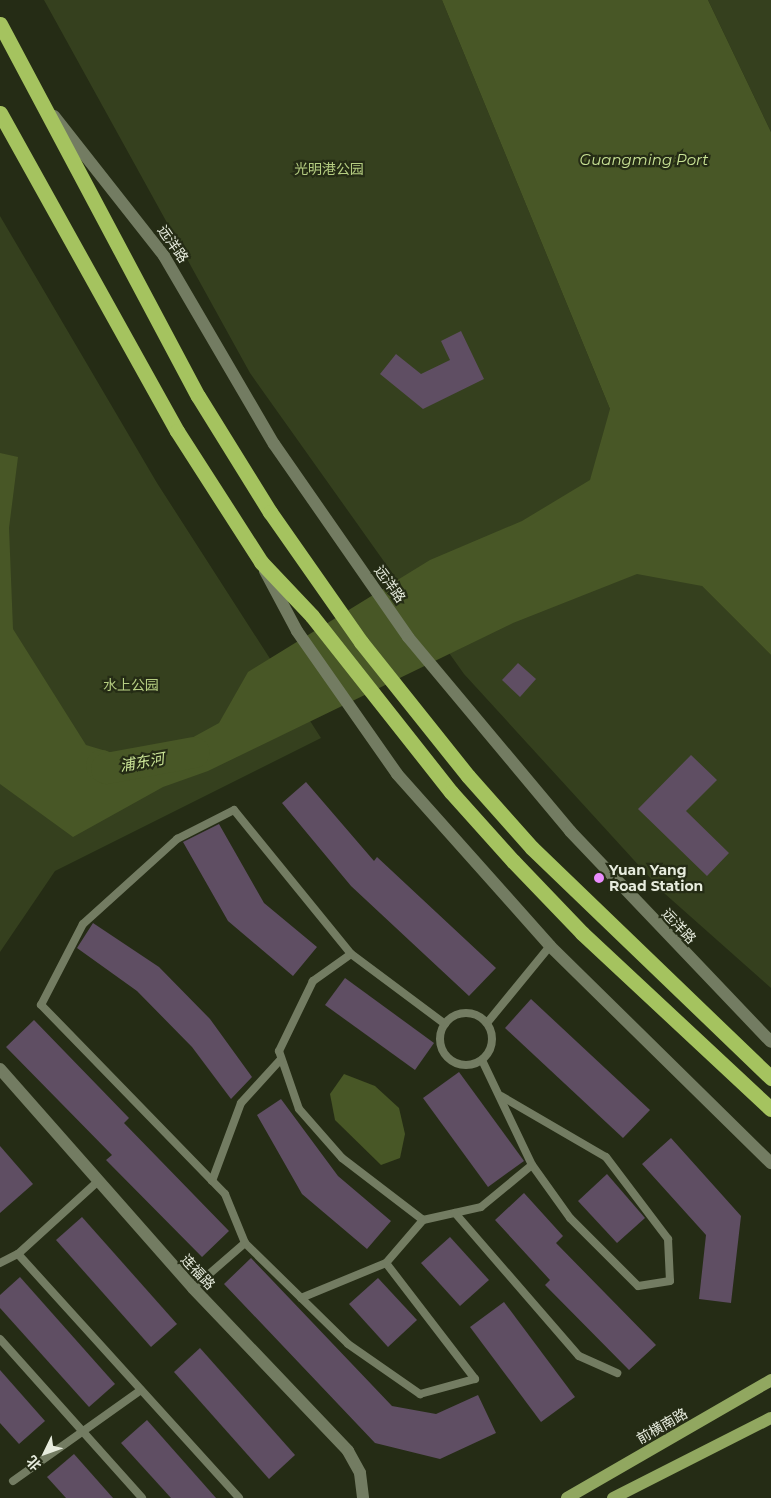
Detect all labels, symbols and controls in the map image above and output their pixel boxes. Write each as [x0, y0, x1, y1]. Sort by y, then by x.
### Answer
water label: Guangming Port [580, 151, 708, 169]
park label: 光明港公园 [294, 161, 364, 177]
street label: 远洋路 [154, 222, 192, 266]
street label: 远洋路 [371, 562, 409, 606]
park label: 水上公园 [103, 677, 159, 693]
water label: 浦东河 [118, 749, 166, 775]
place label: Yuan Yang Road Station [609, 862, 703, 894]
marker: Yuan Yang Road Station [593, 872, 605, 884]
street label: 远洋路 [659, 905, 699, 947]
street label: 连福路 [178, 1251, 218, 1293]
street label: 前横南路 [634, 1405, 690, 1447]
north arrow [20, 1428, 70, 1478]
text: 北 [22, 1452, 45, 1474]

